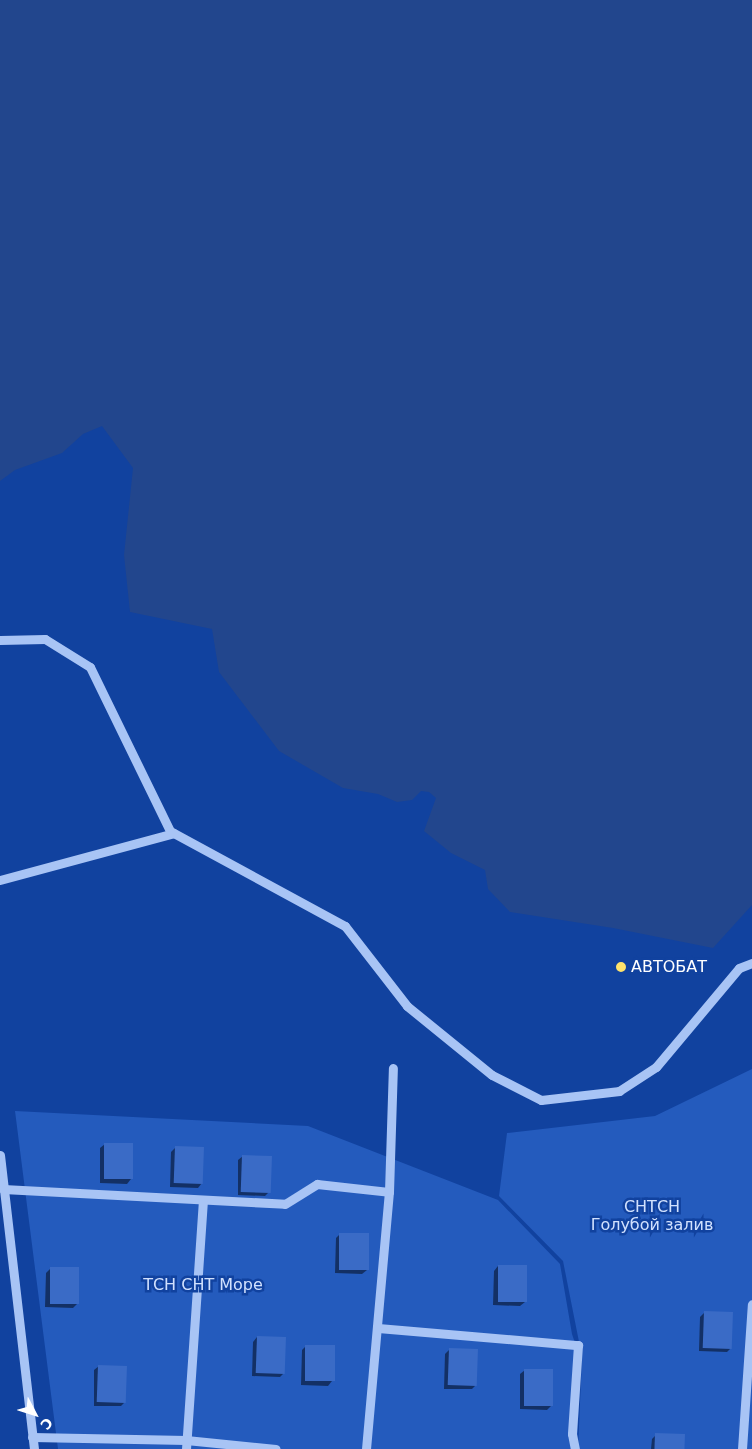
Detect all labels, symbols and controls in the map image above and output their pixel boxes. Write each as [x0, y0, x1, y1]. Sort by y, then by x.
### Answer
place label: АВТОБАТ [631, 957, 707, 977]
marker: АВТОБАТ [615, 961, 627, 973]
park label: СНТСН Голубой залив [591, 1197, 713, 1235]
park label: ТСН СНТ Море [143, 1275, 263, 1295]
north arrow [10, 1389, 60, 1439]
text: С [37, 1415, 56, 1433]

